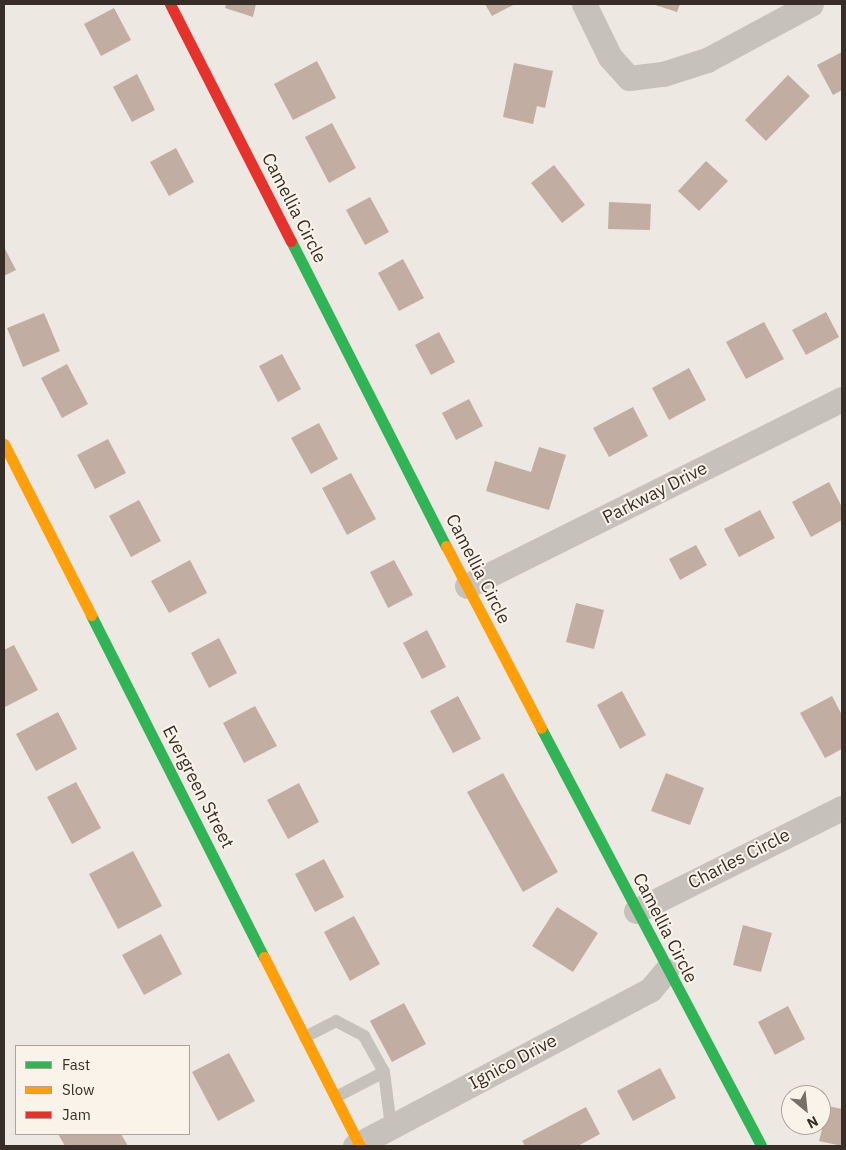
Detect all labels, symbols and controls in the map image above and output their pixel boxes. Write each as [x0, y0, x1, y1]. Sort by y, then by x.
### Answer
street label: Camellia Circle [257, 149, 331, 267]
street label: Parkway Drive [599, 457, 711, 529]
street label: Camellia Circle [441, 510, 515, 628]
street label: Evergreen Street [158, 722, 238, 852]
street label: Charles Circle [684, 824, 794, 894]
street label: Camellia Circle [628, 869, 702, 987]
street label: Ignico Drive [465, 1030, 561, 1094]
legend [15, 1045, 190, 1135]
text: Fast [62, 1055, 90, 1074]
text: Slow [62, 1080, 95, 1099]
north arrow [781, 1085, 831, 1135]
text: Jam [62, 1105, 91, 1124]
text: N [804, 1112, 821, 1133]

